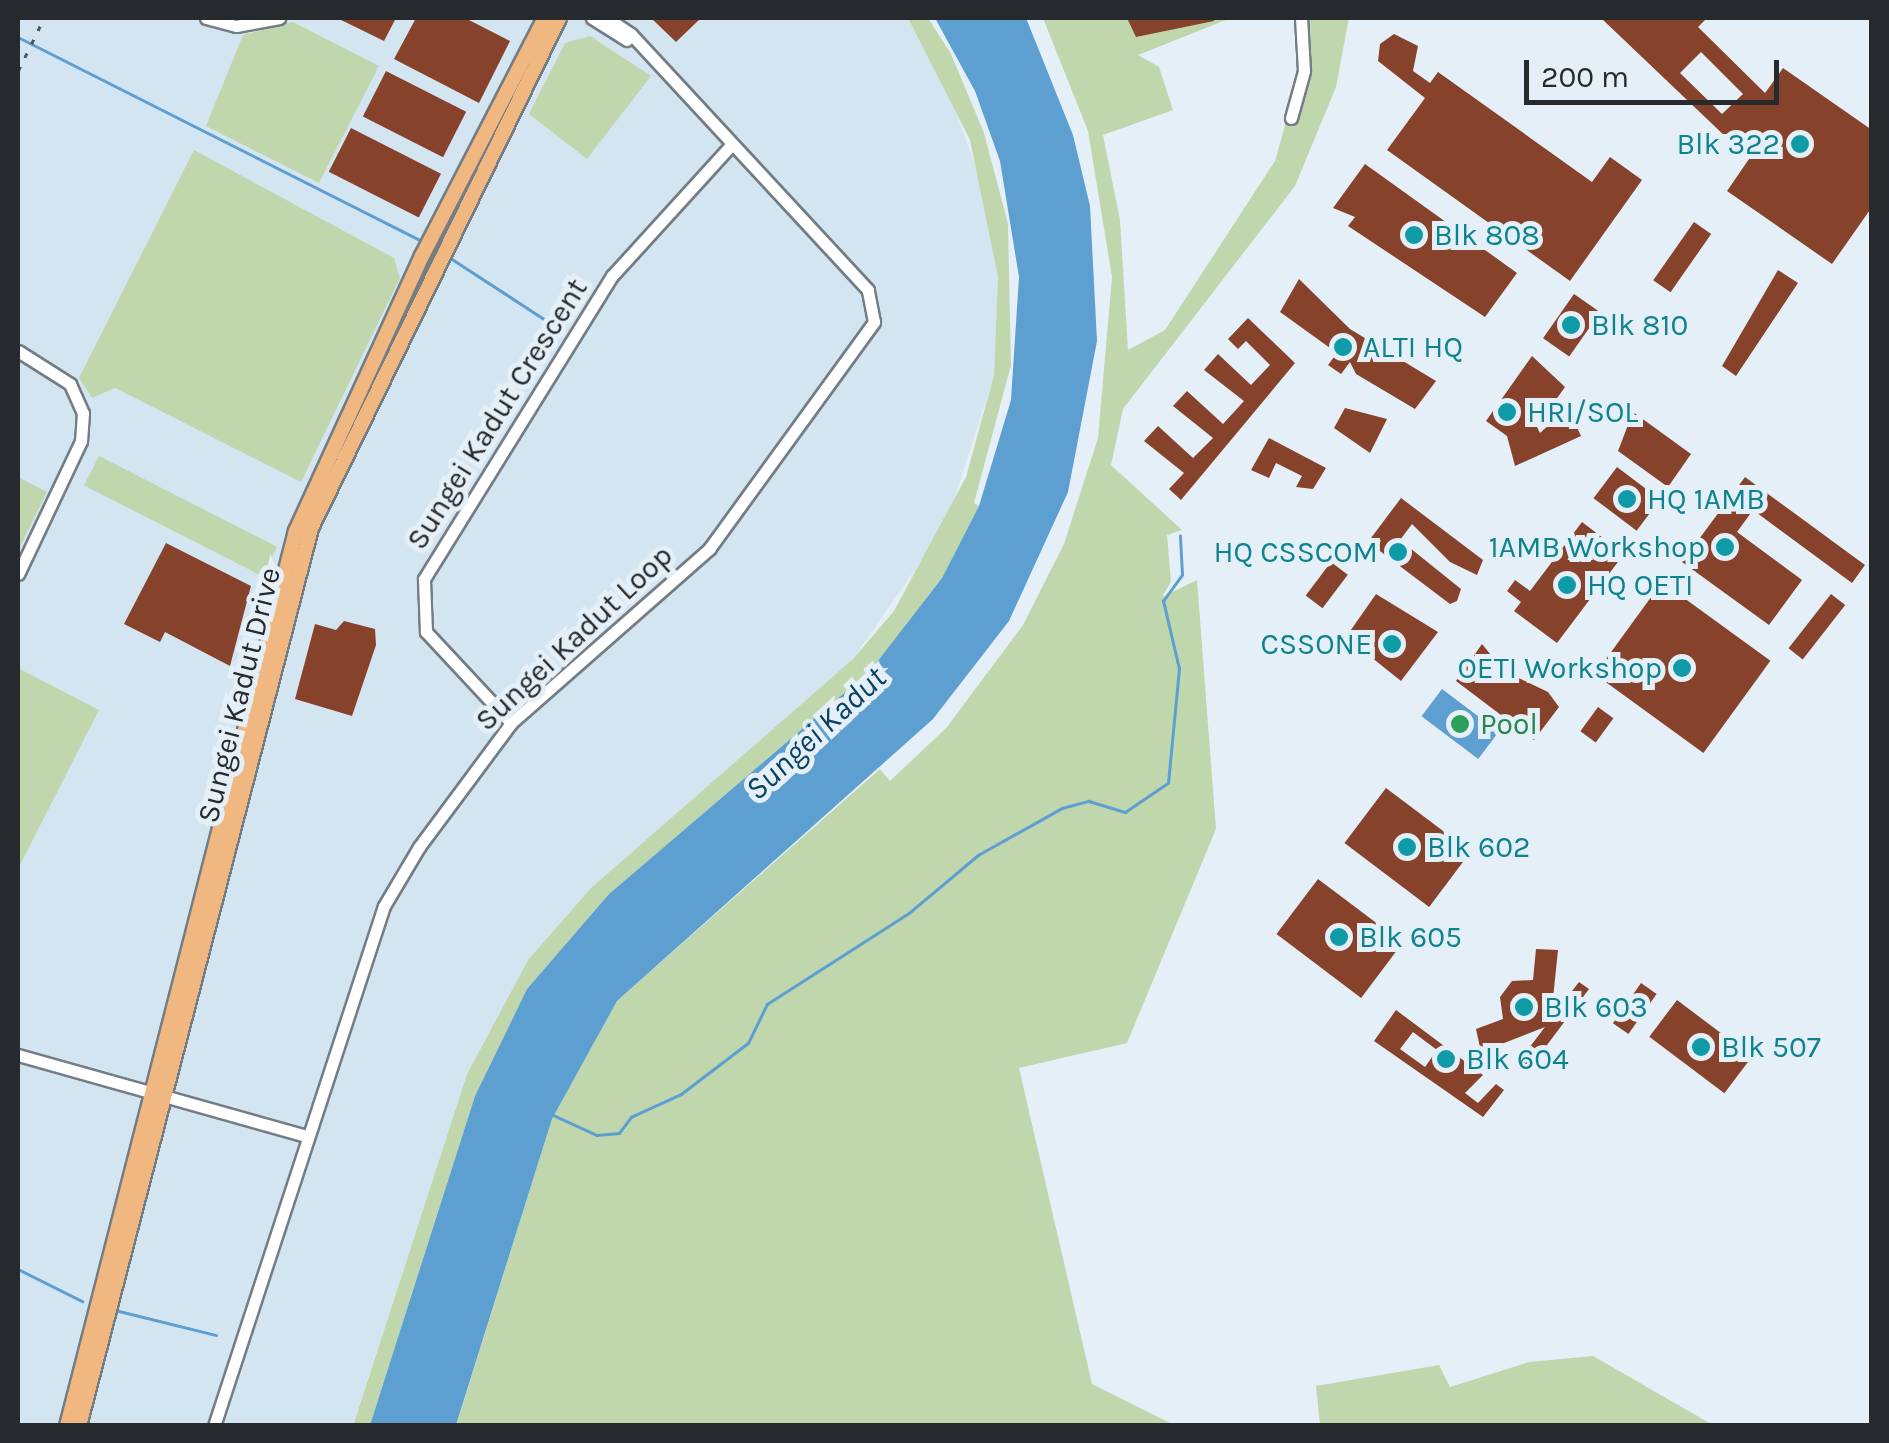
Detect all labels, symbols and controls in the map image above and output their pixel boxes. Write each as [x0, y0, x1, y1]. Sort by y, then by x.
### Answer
scale bar [1529, 40, 1784, 102]
text: 200 m [1541, 59, 1629, 95]
place label: Blk 322 [1676, 126, 1780, 162]
marker: Blk 322 [1789, 133, 1811, 155]
place label: Blk 808 [1434, 217, 1540, 253]
marker: Blk 808 [1403, 224, 1425, 246]
street label: Sungei Kadut Crescent [399, 272, 595, 556]
place label: Blk 810 [1591, 307, 1688, 343]
marker: Blk 810 [1560, 314, 1582, 336]
place label: ALTI HQ [1363, 329, 1463, 365]
marker: ALTI HQ [1332, 336, 1354, 358]
place label: HRI/SOL [1527, 394, 1638, 430]
marker: HRI/SOL [1496, 401, 1518, 423]
place label: HQ 1AMB [1647, 481, 1765, 517]
marker: HQ 1AMB [1616, 488, 1638, 510]
place label: 1AMB Workshop [1489, 529, 1705, 565]
place label: HQ CSSCOM [1213, 534, 1378, 570]
marker: 1AMB Workshop [1714, 536, 1736, 558]
street label: Sungei Kadut Loop [468, 537, 680, 739]
marker: HQ CSSCOM [1387, 541, 1409, 563]
street label: Sungei Kadut Drive [190, 564, 288, 826]
place label: HQ OETI [1587, 567, 1693, 603]
marker: HQ OETI [1556, 574, 1578, 596]
place label: CSSONE [1261, 626, 1372, 662]
marker: CSSONE [1381, 633, 1403, 655]
place label: OETI Workshop [1457, 650, 1662, 686]
marker: OETI Workshop [1671, 657, 1693, 679]
water label: Sungei Kadut [738, 659, 894, 809]
place label: Pool [1480, 706, 1538, 742]
marker: Pool [1449, 713, 1471, 735]
place label: Blk 602 [1427, 829, 1530, 865]
marker: Blk 602 [1396, 836, 1418, 858]
place label: Blk 605 [1359, 919, 1462, 955]
marker: Blk 605 [1328, 926, 1350, 948]
place label: Blk 603 [1544, 989, 1648, 1025]
marker: Blk 603 [1513, 996, 1535, 1018]
place label: Blk 507 [1721, 1029, 1821, 1065]
marker: Blk 507 [1690, 1036, 1712, 1058]
place label: Blk 604 [1466, 1041, 1569, 1077]
marker: Blk 604 [1435, 1048, 1457, 1070]

